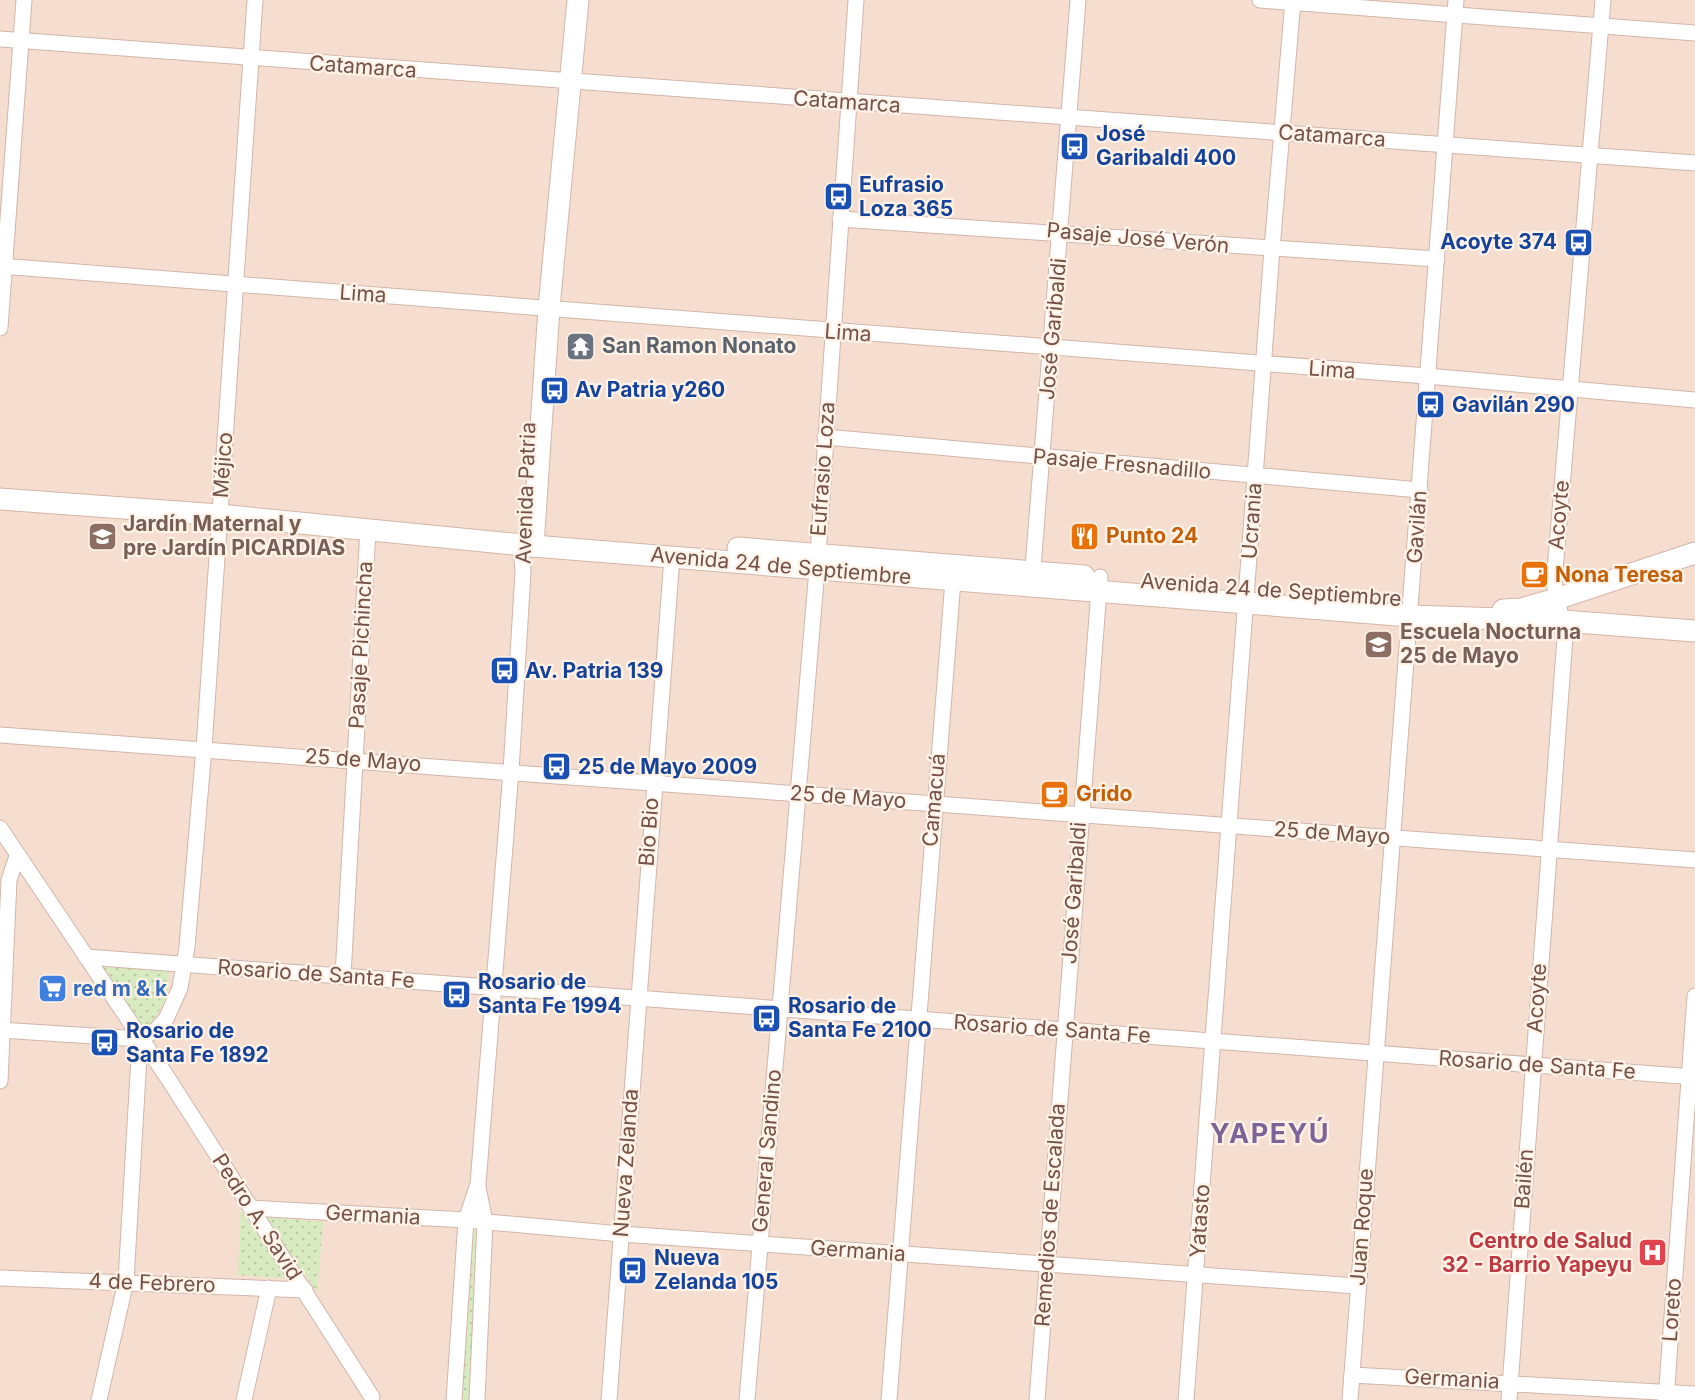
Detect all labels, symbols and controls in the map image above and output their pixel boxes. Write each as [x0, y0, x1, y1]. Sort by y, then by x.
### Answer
street label: Catamarca [308, 50, 418, 83]
street label: Catamarca [792, 85, 902, 118]
street label: Catamarca [1277, 119, 1387, 152]
place label: José Garibaldi 400 [1096, 121, 1236, 170]
bus stop icon: José Garibaldi 400 [1059, 130, 1091, 162]
place label: Eufrasio Loza 365 [859, 172, 953, 221]
bus stop icon: Eufrasio Loza 365 [822, 181, 854, 213]
street label: Pasaje José Verón [1046, 217, 1230, 258]
bus stop icon: Acoyte 374 [1562, 226, 1594, 258]
place label: Acoyte 374 [1440, 229, 1557, 254]
street label: José Garibaldi [1034, 257, 1071, 401]
street label: Lima [339, 279, 387, 308]
street label: Lima [824, 318, 872, 347]
temple icon: San Ramon Nonato [565, 330, 597, 362]
place label: San Ramon Nonato [602, 333, 797, 358]
street label: Lima [1308, 355, 1356, 384]
bus stop icon: Av Patria y260 [538, 374, 570, 406]
place label: Av Patria y260 [575, 377, 725, 402]
bus stop icon: Gavilán 290 [1415, 389, 1447, 421]
place label: Gavilán 290 [1452, 392, 1575, 417]
street label: Eufrasio Loza [805, 401, 840, 537]
street label: Avenida Patria [511, 422, 540, 564]
street label: Méjico [208, 431, 237, 499]
street label: Pasaje Fresnadillo [1032, 443, 1212, 484]
street label: Acoyte [1543, 479, 1574, 551]
street label: Ucrania [1236, 482, 1267, 560]
street label: Gavilán [1401, 490, 1432, 564]
place label: Jardín Maternal y pre Jardín PICARDIAS [123, 511, 345, 560]
school or university icon: Jardín Maternal y pre Jardín PICARDIAS [86, 520, 118, 552]
restaurant icon: Punto 24 [1069, 520, 1101, 552]
place label: Punto 24 [1106, 523, 1198, 548]
street label: Avenida 24 de Septiembre [650, 542, 912, 589]
cafe icon: Nona Teresa [1518, 559, 1550, 591]
street label: Pasaje Pichincha [344, 560, 377, 729]
place label: Nona Teresa [1555, 562, 1684, 587]
street label: Avenida 24 de Septiembre [1140, 568, 1402, 611]
place label: Escuela Nocturna 25 de Mayo [1400, 619, 1581, 668]
school or university icon: Escuela Nocturna 25 de Mayo [1363, 628, 1395, 660]
bus stop icon: Av. Patria 139 [488, 655, 520, 687]
place label: Av. Patria 139 [525, 658, 663, 683]
street label: 25 de Mayo [304, 743, 422, 776]
bus stop icon: 25 de Mayo 2009 [541, 751, 573, 783]
street label: Camacuá [917, 752, 950, 848]
place label: 25 de Mayo 2009 [578, 754, 757, 779]
cafe icon: Grido [1039, 778, 1071, 810]
street label: 25 de Mayo [789, 780, 907, 813]
place label: Grido [1076, 781, 1132, 806]
street label: Bio Bio [634, 797, 663, 867]
street label: 25 de Mayo [1273, 816, 1391, 849]
street label: José Garibaldi [1056, 821, 1091, 965]
street label: Rosario de Santa Fe [217, 954, 415, 993]
street label: Acoyte [1522, 962, 1551, 1034]
place label: Rosario de Santa Fe 1994 [478, 969, 622, 1018]
supermarket icon: red m & k [36, 973, 68, 1005]
place label: red m & k [73, 976, 168, 1001]
bus stop icon: Rosario de Santa Fe 1994 [441, 978, 473, 1010]
place label: Rosario de Santa Fe 2100 [788, 993, 932, 1042]
bus stop icon: Rosario de Santa Fe 2100 [751, 1002, 783, 1034]
street label: Rosario de Santa Fe [953, 1009, 1151, 1048]
place label: Rosario de Santa Fe 1892 [126, 1018, 269, 1067]
bus stop icon: Rosario de Santa Fe 1892 [89, 1027, 121, 1059]
street label: Rosario de Santa Fe [1438, 1045, 1636, 1084]
street label: General Sandino [747, 1068, 786, 1234]
street label: Nueva Zelanda [608, 1088, 643, 1238]
street label: Remedios de Escalada [1029, 1102, 1070, 1327]
district label: YAPEYÚ [1210, 1117, 1330, 1150]
street label: Bailén [1509, 1148, 1538, 1210]
street label: Pedro A. Savid [207, 1149, 308, 1285]
street label: Juan Roque [1345, 1167, 1378, 1287]
street label: Yatasto [1184, 1183, 1215, 1259]
street label: Germania [325, 1200, 421, 1229]
place label: Centro de Salud 32 - Barrio Yapeyu [1442, 1228, 1632, 1277]
street label: Germania [809, 1235, 907, 1266]
hospital icon: Centro de Salud 32 - Barrio Yapeyu [1637, 1237, 1669, 1269]
place label: Nueva Zelanda 105 [654, 1245, 778, 1294]
bus stop icon: Nueva Zelanda 105 [617, 1254, 649, 1286]
street label: 4 de Febrero [88, 1268, 216, 1297]
street label: Loreto [1657, 1277, 1686, 1343]
street label: Germania [1404, 1364, 1500, 1393]

